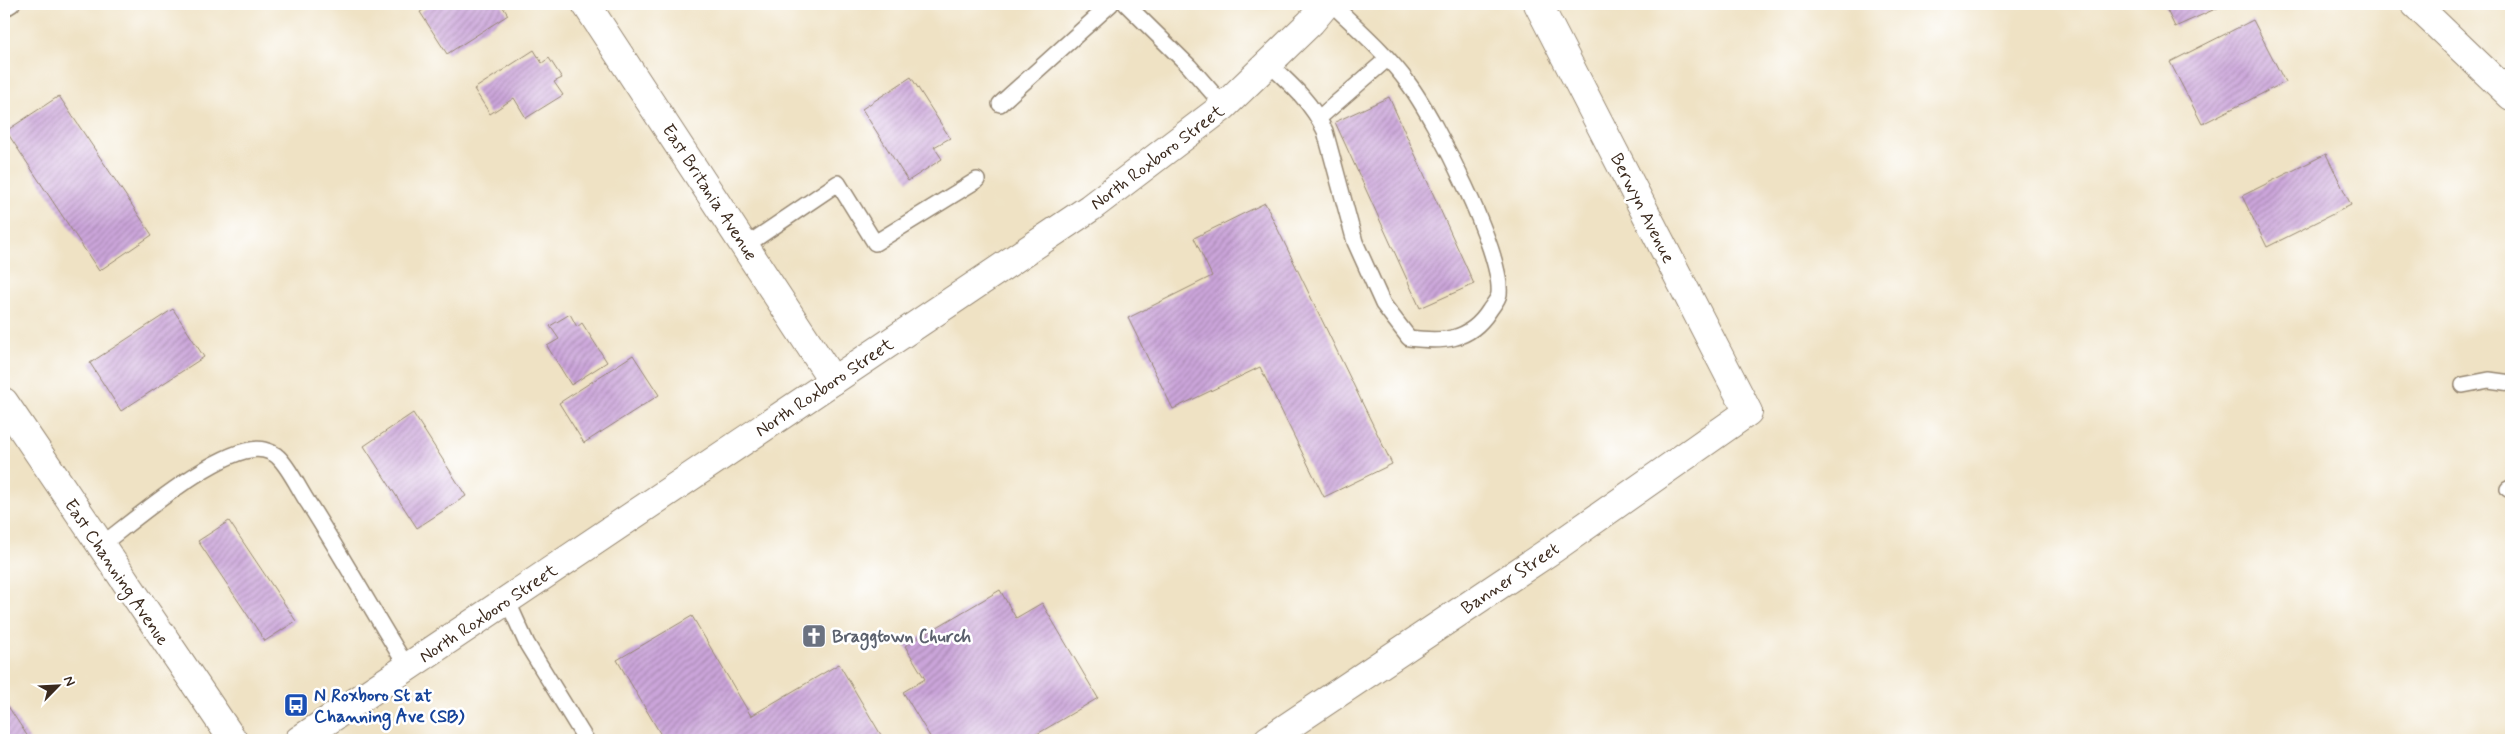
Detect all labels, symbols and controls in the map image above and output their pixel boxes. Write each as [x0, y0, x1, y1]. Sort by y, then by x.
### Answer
street label: North Roxboro Street [1086, 99, 1230, 216]
street label: East Britania Avenue [656, 119, 762, 266]
street label: Berwyn Avenue [1604, 149, 1680, 268]
street label: North Roxboro Street [751, 332, 899, 443]
street label: East Channing Avenue [57, 495, 174, 651]
street label: Banner Street [1457, 537, 1564, 620]
street label: North Roxboro Street [415, 558, 563, 669]
church icon: Braggtown Church [801, 623, 827, 649]
place label: Braggtown Church [832, 625, 972, 651]
north arrow [32, 662, 82, 712]
text: N [59, 673, 79, 689]
place label: N Roxboro St at Channing Ave (SB) [314, 684, 465, 731]
bus stop icon: N Roxboro St at Channing Ave (SB) [283, 692, 309, 718]

